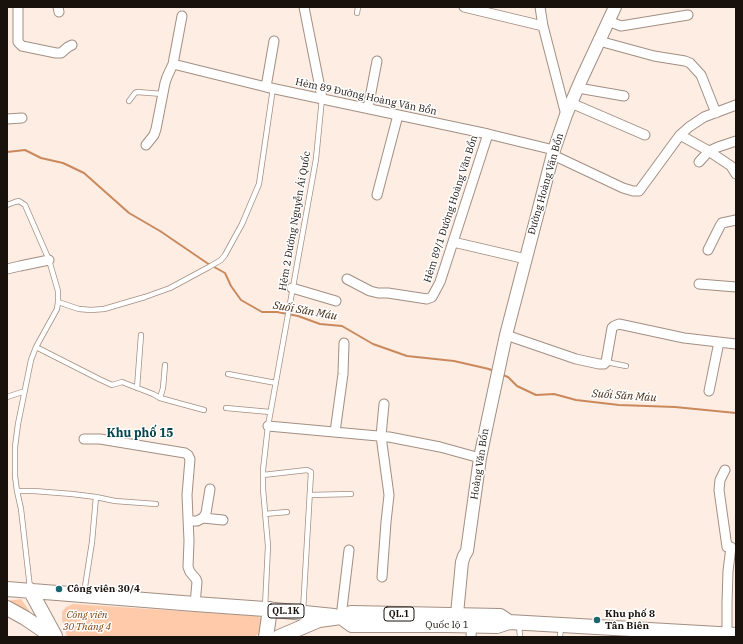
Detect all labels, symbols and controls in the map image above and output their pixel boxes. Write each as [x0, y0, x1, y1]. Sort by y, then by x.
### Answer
street label: Hẻm 89 Đường Hoàng Văn Bổn [294, 76, 438, 118]
street label: Đường Hoàng Văn Bổn [526, 132, 566, 236]
street label: Hẻm 89/1 Đường Hoàng Văn Bổn [421, 134, 481, 284]
street label: Hẻm 2 Đường Nguyễn Ái Quốc [277, 150, 313, 292]
water label: Suối Săn Máu [272, 299, 338, 323]
water label: Suối Săn Máu [591, 387, 657, 405]
district label: Khu phố 15 [106, 427, 174, 441]
street label: Hoàng Văn Bổn [468, 427, 492, 501]
place label: Công viên 30/4 [67, 583, 140, 595]
marker: Công viên 30/4 [54, 584, 64, 594]
road number: QL.1K [268, 604, 304, 618]
road number: QL.1 [384, 607, 414, 621]
place label: Khu phố 8 Tân Biên [605, 608, 655, 632]
park label: Công viên 30 Tháng 4 [63, 609, 111, 632]
marker: Khu phố 8 Tân Biên [592, 615, 602, 625]
street label: Quốc lộ 1 [425, 619, 469, 631]

